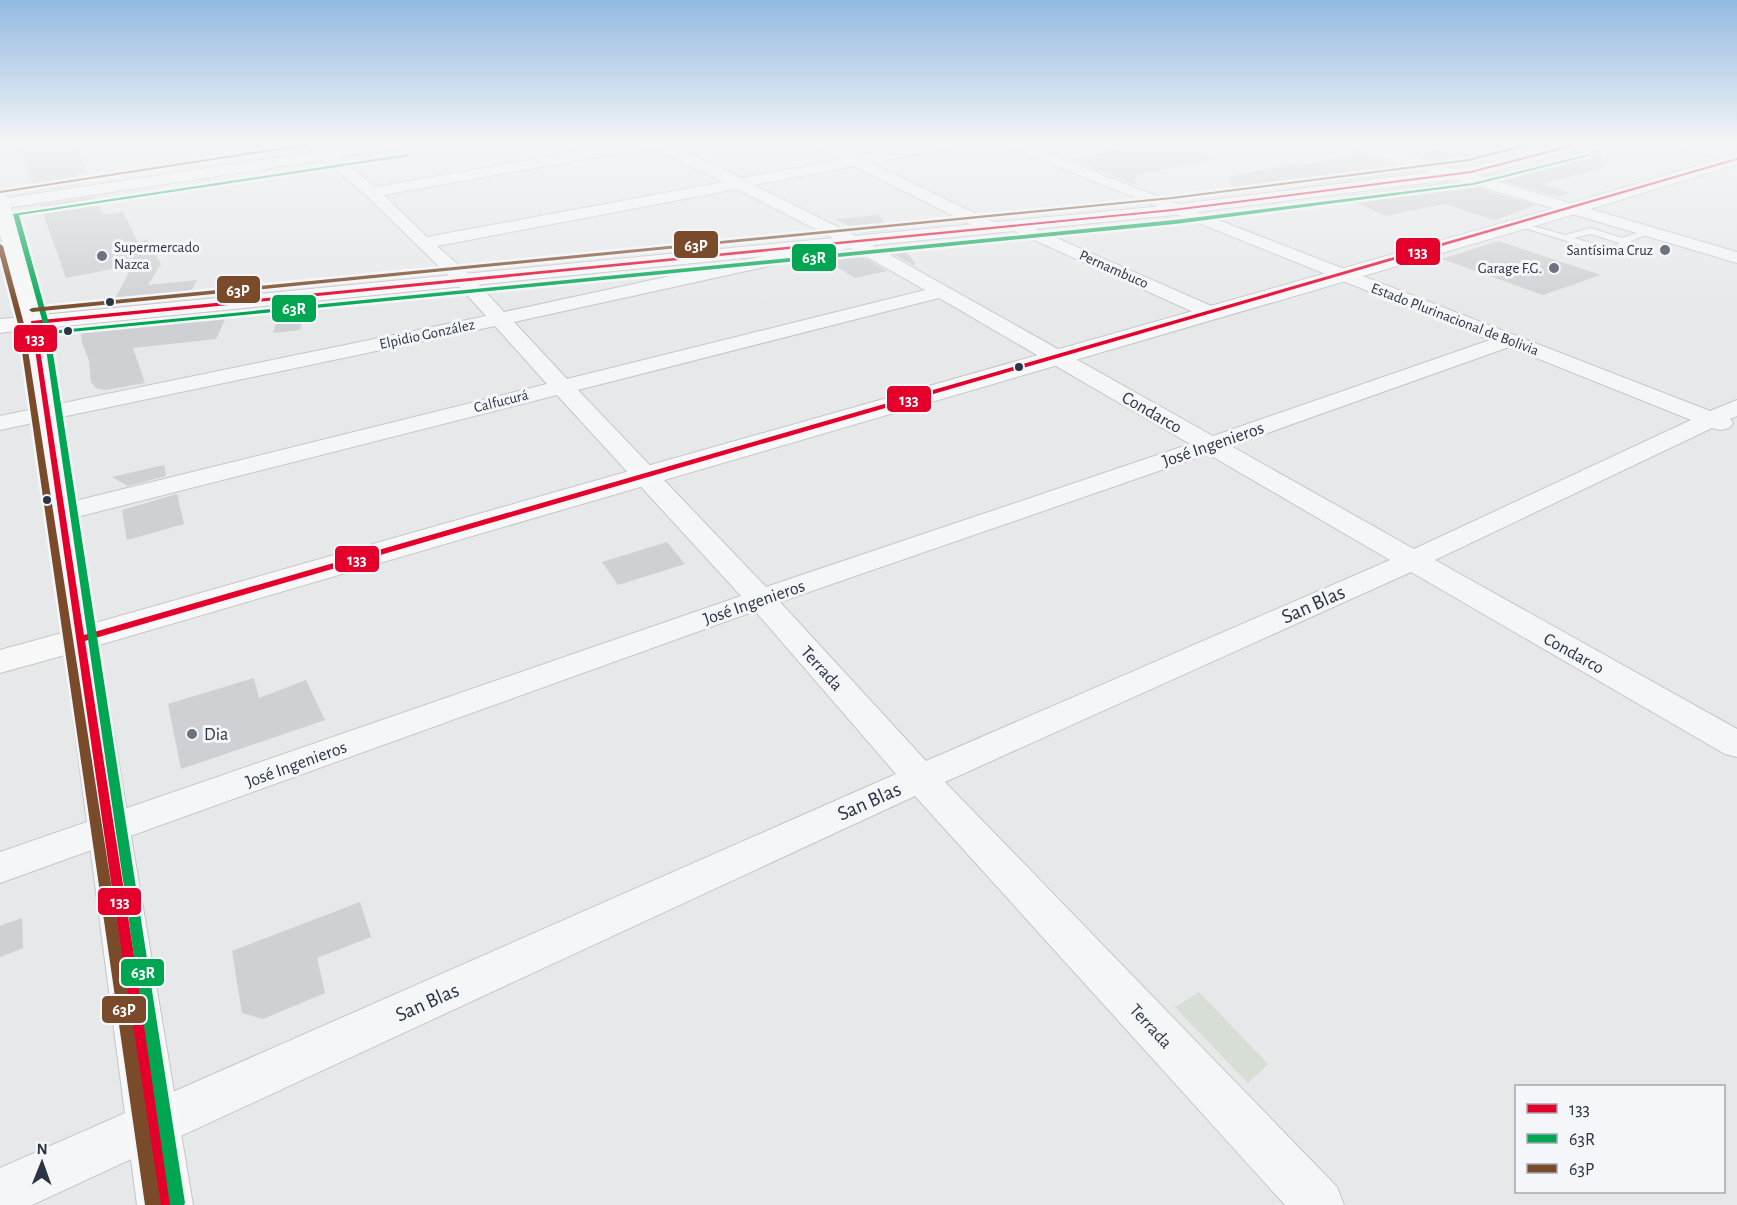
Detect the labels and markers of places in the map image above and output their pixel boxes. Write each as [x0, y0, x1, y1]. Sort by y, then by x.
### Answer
place label: Supermercado Nazca [114, 240, 200, 272]
place label: Santísima Cruz [1567, 243, 1653, 258]
marker: Santísima Cruz [1658, 243, 1672, 257]
marker: Supermercado Nazca [95, 249, 109, 263]
place label: Garage F.G. [1478, 261, 1542, 276]
marker: Garage F.G. [1547, 261, 1561, 275]
unlabelled marker [104, 296, 116, 308]
unlabelled marker [62, 325, 74, 337]
unlabelled marker [1013, 361, 1025, 373]
unlabelled marker [41, 494, 53, 506]
place label: Dia [204, 726, 228, 744]
marker: Dia [185, 727, 199, 741]

